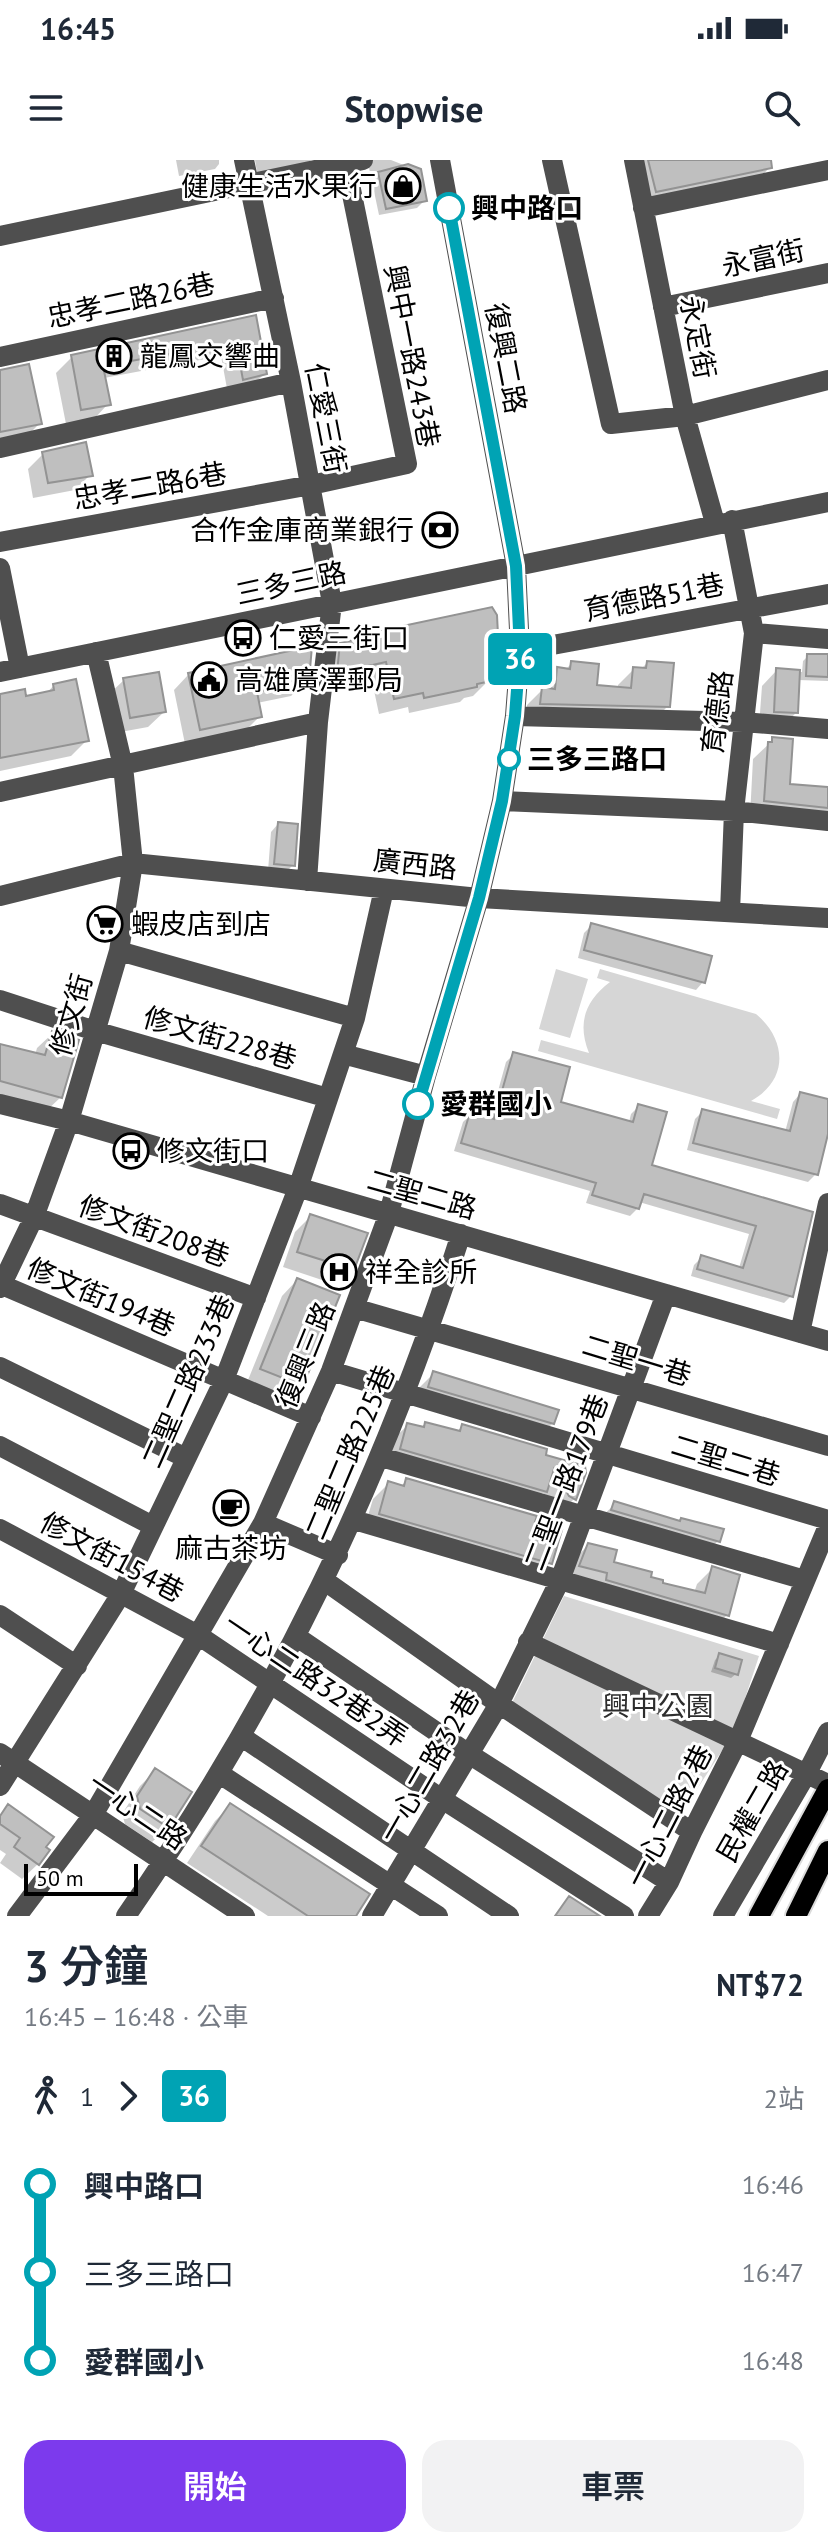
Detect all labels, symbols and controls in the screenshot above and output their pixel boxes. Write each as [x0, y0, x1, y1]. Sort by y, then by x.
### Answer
text: 16:45 [40, 9, 116, 48]
text: Stopwise [344, 85, 484, 132]
icon: menu [24, 86, 68, 130]
icon: search [760, 86, 804, 130]
place label: 健康生活水果行 [181, 167, 377, 204]
shop icon: 健康生活水果行 [384, 167, 422, 205]
place label: 興中路口 [471, 189, 583, 226]
marker: 興中路口 [434, 193, 464, 223]
street label: 永富街 [718, 231, 808, 284]
street label: 興中一路243巷 [377, 261, 448, 451]
street label: 忠孝二路26巷 [44, 264, 218, 335]
street label: 永定街 [672, 292, 725, 382]
street label: 復興二路 [478, 299, 535, 416]
building icon: 龍鳳交響曲 [95, 337, 133, 375]
place label: 龍鳳交響曲 [140, 337, 280, 374]
street label: 仁愛三街 [298, 359, 355, 476]
street label: 忠孝二路6巷 [70, 454, 230, 517]
place label: 合作金庫商業銀行 [190, 511, 414, 548]
bank icon: 合作金庫商業銀行 [421, 511, 459, 549]
street label: 三多三路 [232, 553, 350, 612]
street label: 育德路51巷 [580, 565, 727, 628]
bus stop icon: 仁愛三街口 [224, 619, 262, 657]
place label: 仁愛三街口 [269, 619, 409, 656]
line badge: 36 [484, 633, 556, 685]
text: 36 [504, 640, 536, 677]
public building icon: 高雄廣澤郵局 [190, 661, 228, 699]
place label: 高雄廣澤郵局 [235, 661, 403, 698]
street label: 育德路 [693, 668, 740, 756]
place label: 三多三路口 [527, 740, 667, 777]
marker: 三多三路口 [498, 748, 520, 770]
street label: 廣西路 [371, 841, 459, 886]
supermarket icon: 蝦皮店到店 [86, 905, 124, 943]
place label: 蝦皮店到店 [131, 905, 271, 942]
street label: 修文街 [41, 969, 100, 1060]
street label: 修文街228巷 [139, 998, 301, 1077]
place label: 愛群國小 [440, 1085, 552, 1122]
marker: 愛群國小 [403, 1089, 433, 1119]
bus stop icon: 修文街口 [112, 1132, 150, 1170]
place label: 修文街口 [157, 1132, 269, 1169]
street label: 二聖二路 [363, 1160, 481, 1227]
street label: 修文街208巷 [74, 1186, 235, 1275]
street label: 修文街194巷 [21, 1249, 181, 1344]
hospital icon: 祥全診所 [320, 1253, 358, 1291]
place label: 祥全診所 [365, 1253, 477, 1290]
street label: 二聖二路233巷 [133, 1288, 242, 1473]
street label: 復興三路 [266, 1296, 343, 1414]
street label: 二聖一巷 [578, 1325, 696, 1394]
street label: 二聖二路225巷 [296, 1359, 403, 1545]
street label: 二聖一路179巷 [515, 1388, 616, 1575]
street label: 二聖二巷 [667, 1425, 785, 1494]
cafe icon: 麻古茶坊 [212, 1489, 250, 1527]
street label: 修文街154巷 [34, 1503, 191, 1610]
place label: 麻古茶坊 [175, 1529, 287, 1566]
street label: 一心二路32巷2弄 [217, 1604, 415, 1755]
street label: 一心二路32巷 [370, 1683, 487, 1849]
park label: 興中公園 [602, 1687, 714, 1724]
street label: 一心二路2巷 [617, 1738, 720, 1893]
street label: 民權二路 [708, 1753, 796, 1869]
street label: 一心二路 [82, 1764, 195, 1857]
scale bar [24, 1860, 138, 1896]
text: 50 m [36, 1864, 84, 1892]
text: 3 分鐘 [24, 1937, 148, 1994]
text: NT$72 [716, 1965, 804, 2004]
text: 16:45 – 16:48 · 公車 [24, 2000, 248, 2033]
icon: walk [24, 2074, 68, 2118]
icon: forward [106, 2074, 150, 2118]
text: 36 [178, 2077, 210, 2114]
text: 1 [80, 2080, 94, 2113]
text: 2站 [764, 2082, 804, 2115]
text: 興中路口 [84, 2166, 204, 2205]
text: 16:46 [742, 2168, 804, 2201]
text: 三多三路口 [84, 2254, 234, 2293]
text: 16:47 [742, 2256, 804, 2289]
text: 愛群國小 [84, 2342, 204, 2381]
text: 16:48 [742, 2344, 804, 2377]
button: 開始 [24, 2440, 406, 2532]
button: 車票 [422, 2440, 804, 2532]

